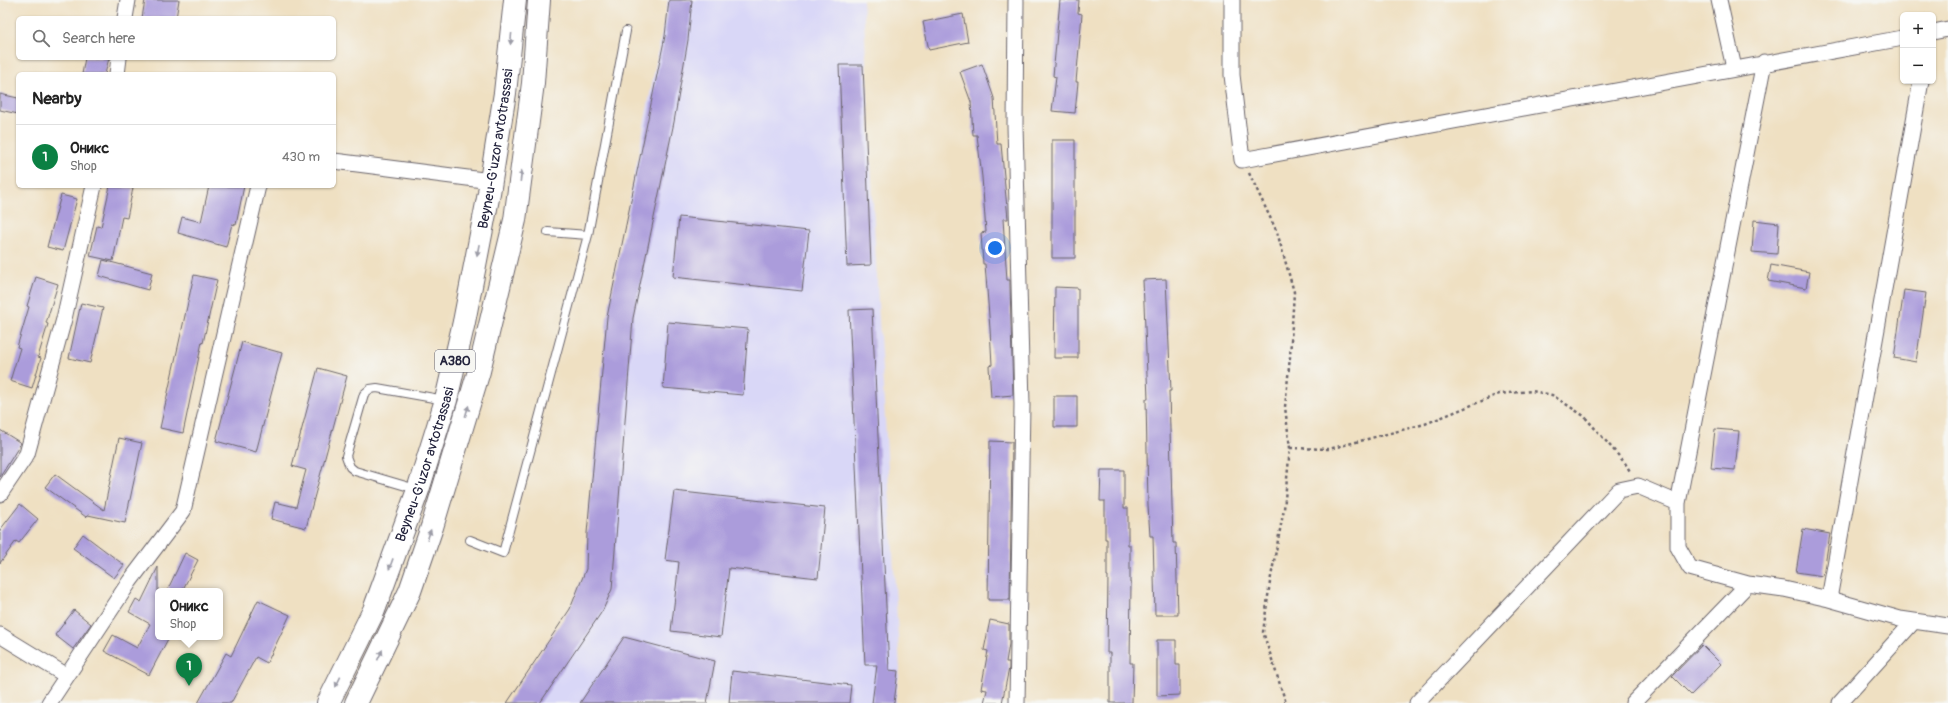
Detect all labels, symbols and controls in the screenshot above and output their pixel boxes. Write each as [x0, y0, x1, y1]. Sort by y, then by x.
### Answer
map controls [1900, 12, 1936, 84]
button: + [1900, 12, 1936, 48]
search box [16, 16, 336, 60]
icon: search [30, 27, 52, 49]
text: Search here [62, 29, 135, 48]
one-way arrow [508, 33, 514, 45]
button: − [1900, 48, 1936, 84]
street label: Beyneu-G'uzor avtotrassasi [474, 67, 516, 230]
text: Nearby [32, 88, 81, 109]
text: Оникс [70, 139, 109, 158]
text: 1 [42, 149, 48, 165]
text: 430 m [282, 149, 320, 165]
text: Shop [70, 158, 97, 174]
one-way arrow [518, 169, 525, 182]
your location [985, 238, 1005, 258]
one-way arrow [475, 244, 481, 256]
road number: A380 [435, 350, 475, 372]
street label: Beyneu-G'uzor avtotrassasi [391, 385, 457, 544]
one-way arrow [464, 405, 470, 417]
one-way arrow [426, 529, 432, 541]
one-way arrow [387, 558, 393, 570]
popup [155, 588, 223, 640]
text: Оникс [169, 597, 209, 616]
text: Shop [169, 616, 196, 632]
one-way arrow [377, 650, 383, 661]
pin: 1 [176, 653, 202, 686]
one-way arrow [335, 677, 341, 688]

